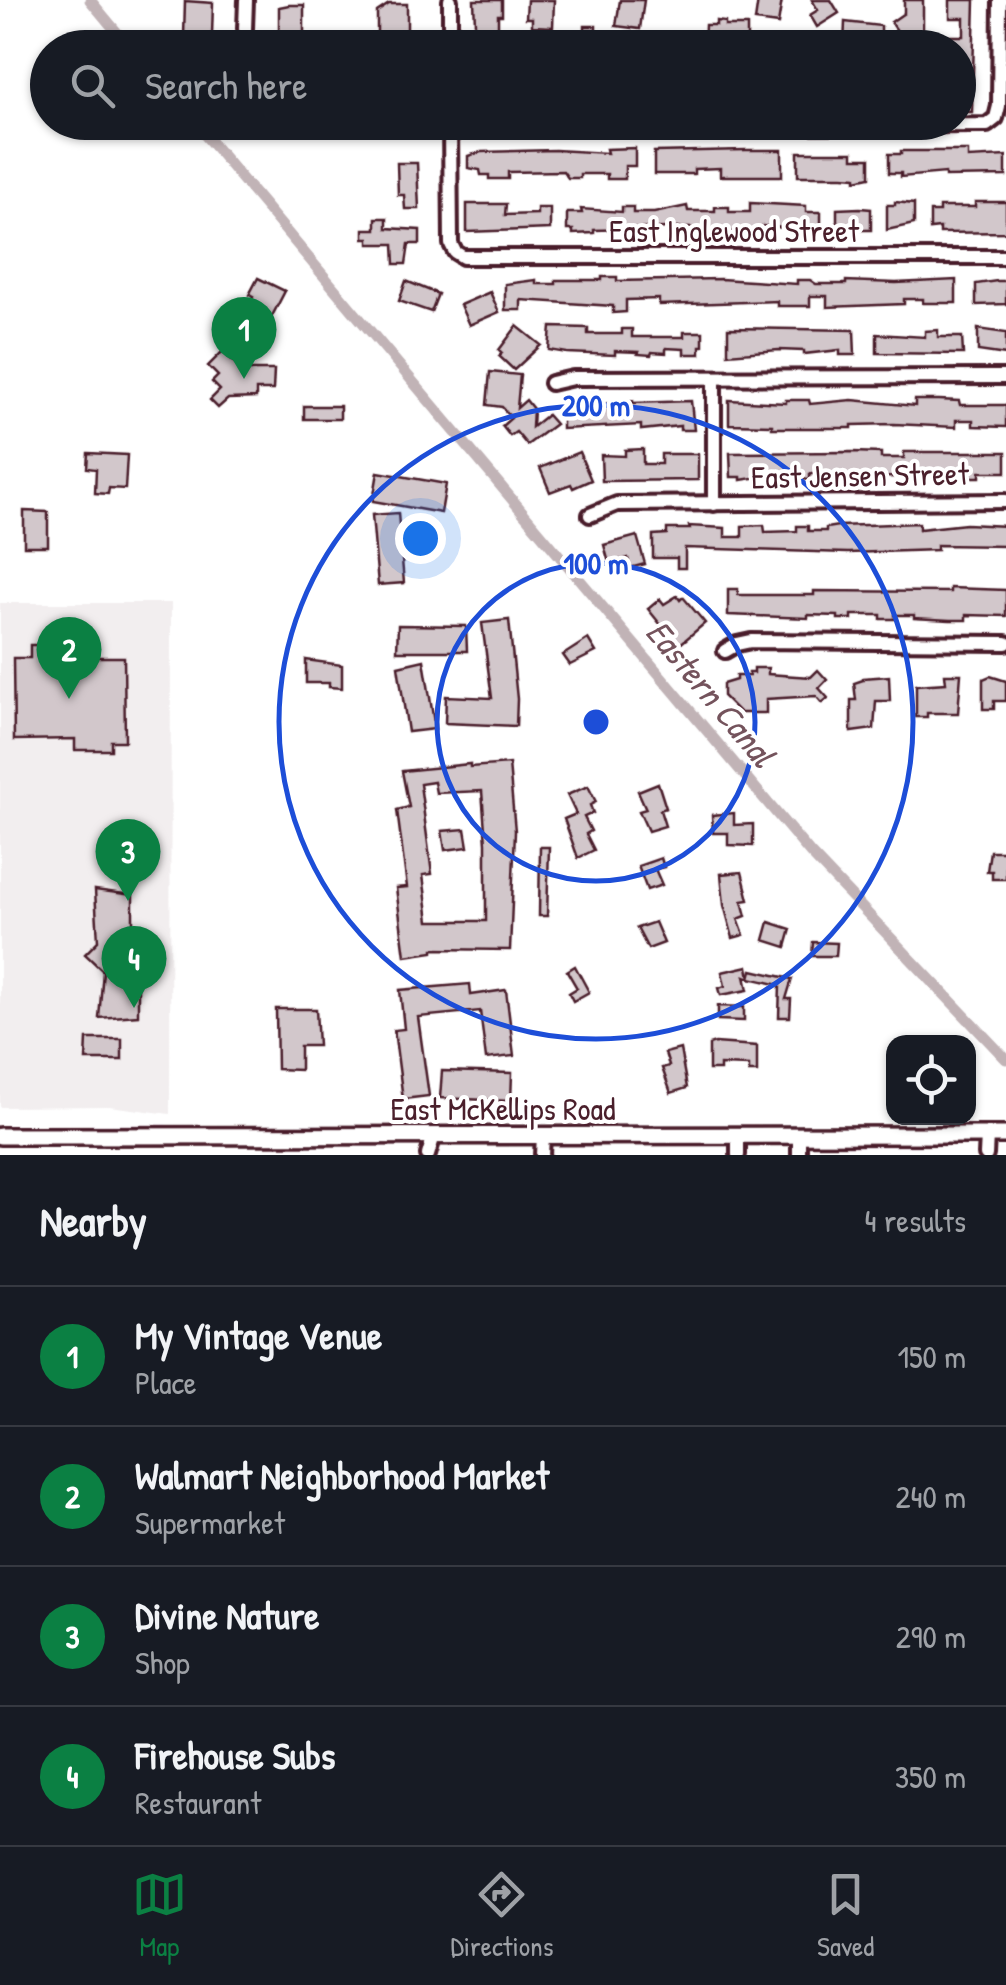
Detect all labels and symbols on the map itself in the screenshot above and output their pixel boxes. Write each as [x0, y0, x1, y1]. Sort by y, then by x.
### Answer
street label: East Inglewood Street [609, 209, 860, 252]
pin: 1 [212, 296, 276, 379]
text: 200 m [562, 385, 630, 425]
street label: East Jensen Street [751, 452, 970, 498]
your location [395, 513, 446, 564]
text: 100 m [563, 543, 629, 583]
water label: Eastern Canal [636, 610, 787, 777]
pin: 2 [36, 616, 102, 699]
centre of rings [578, 704, 614, 740]
pin: 3 [96, 818, 160, 901]
pin: 4 [102, 926, 166, 1008]
street label: East McKellips Road [390, 1087, 616, 1130]

